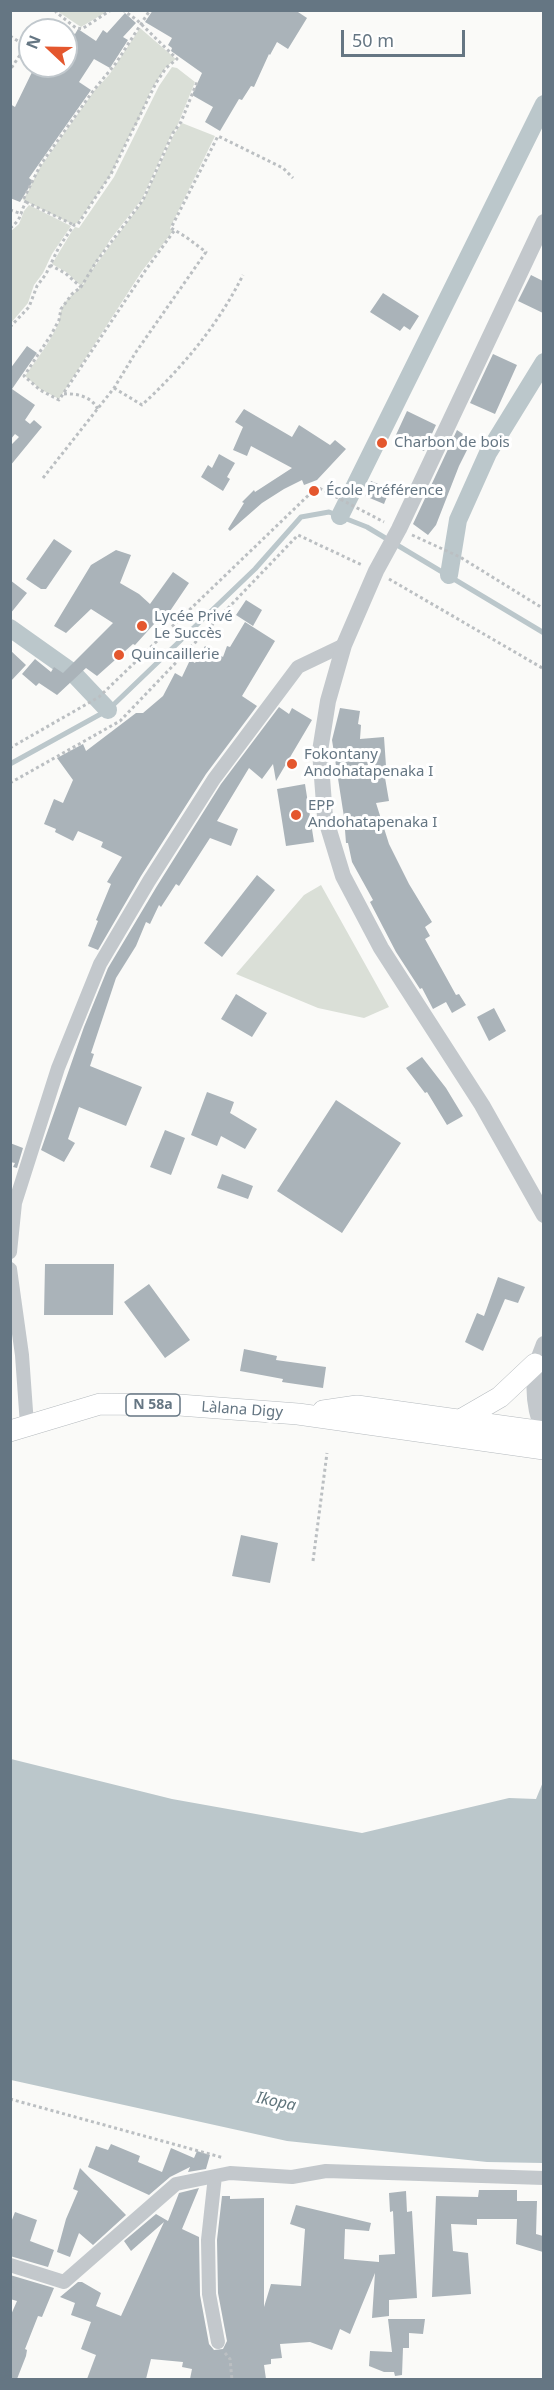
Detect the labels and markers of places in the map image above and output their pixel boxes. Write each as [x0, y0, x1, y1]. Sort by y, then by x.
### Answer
place label: Charbon de bois [394, 434, 510, 452]
marker: Charbon de bois [375, 436, 389, 450]
place label: École Préférence [326, 482, 443, 500]
marker: École Préférence [307, 484, 321, 498]
place label: Lycée Privé Le Succès [154, 608, 233, 643]
marker: Lycée Privé Le Succès [135, 619, 149, 633]
place label: Quincaillerie [131, 646, 219, 664]
marker: Quincaillerie [112, 648, 126, 662]
place label: Fokontany Andohatapenaka I [304, 746, 433, 781]
marker: Fokontany Andohatapenaka I [285, 757, 299, 771]
place label: EPP Andohatapenaka I [308, 797, 437, 832]
marker: EPP Andohatapenaka I [289, 808, 303, 822]

